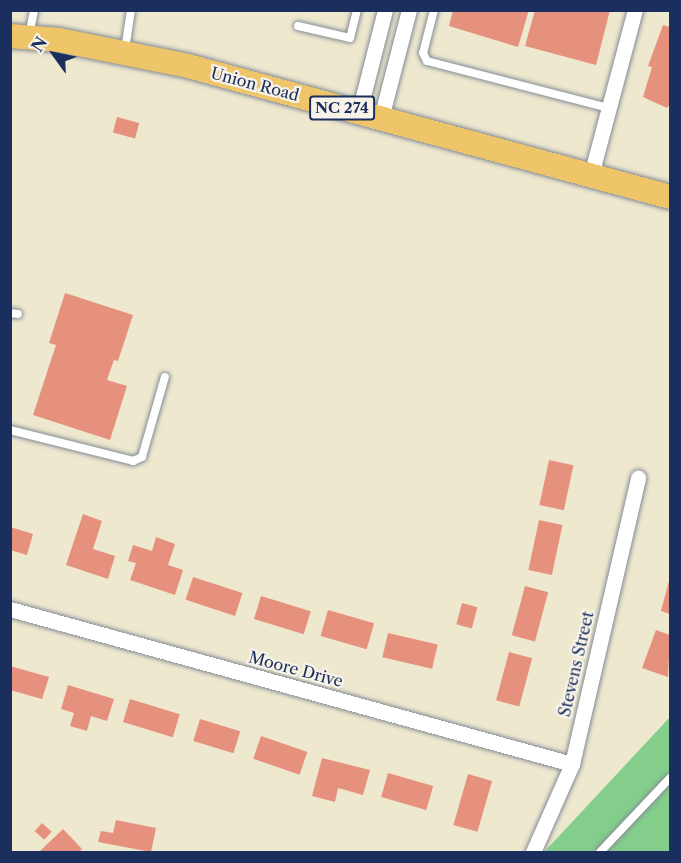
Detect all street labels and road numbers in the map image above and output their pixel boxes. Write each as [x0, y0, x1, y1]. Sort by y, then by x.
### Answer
street label: Union Road [209, 63, 301, 105]
road number: NC 274 [309, 96, 375, 120]
street label: Stevens Street [555, 609, 597, 719]
street label: Moore Drive [247, 647, 345, 691]

